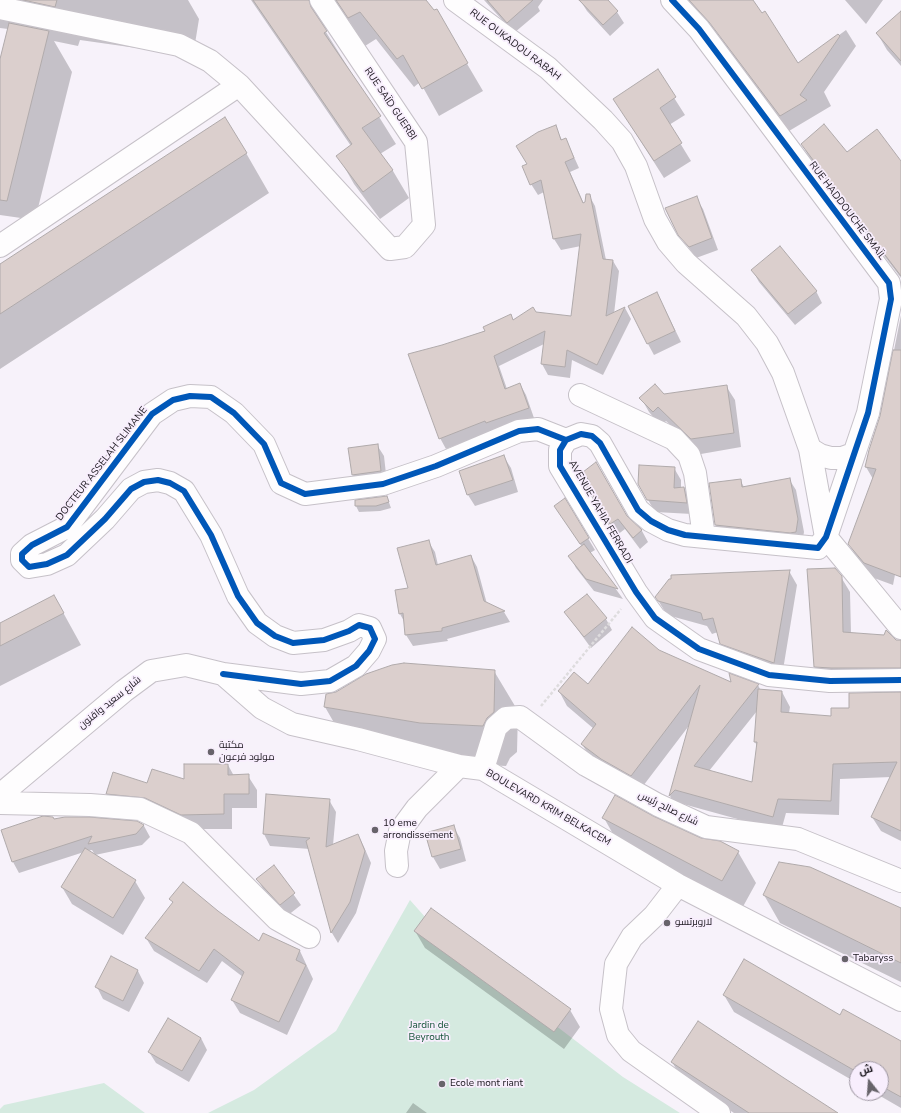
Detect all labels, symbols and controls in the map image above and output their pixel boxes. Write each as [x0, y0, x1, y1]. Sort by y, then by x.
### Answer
street label: RUE OUKADOU RABAH [467, 7, 563, 83]
street label: RUE SAÏD GUERBI [361, 66, 419, 142]
street label: RUE HADDOUCHE SMAÏL [806, 160, 888, 262]
street label: DOCTEUR ASSELAH SLIMANE [54, 405, 150, 523]
street label: AVENUE YAHIA FERRADI [566, 458, 634, 566]
street label: شارع سعيد واقنون [76, 674, 144, 732]
place label: مكتبة مولود فرعون [219, 740, 275, 764]
marker: مكتبة مولود فرعون [206, 747, 216, 757]
street label: BOULEVARD KRIM BELKACEM [483, 767, 613, 849]
street label: شارع صالح رئيس [636, 789, 700, 829]
place label: 10 eme arrondissement [383, 818, 453, 842]
marker: 10 eme arrondissement [370, 825, 380, 835]
place label: لاروبرتسو [675, 917, 712, 929]
marker: لاروبرتسو [662, 918, 672, 928]
place label: Tabaryss [853, 953, 893, 965]
marker: Tabaryss [840, 954, 850, 964]
park label: Jardin de Beyrouth [408, 1020, 450, 1044]
north arrow [849, 1061, 889, 1101]
text: ش [857, 1061, 875, 1079]
place label: Ecole mont riant [450, 1078, 523, 1090]
marker: Ecole mont riant [437, 1079, 447, 1089]

